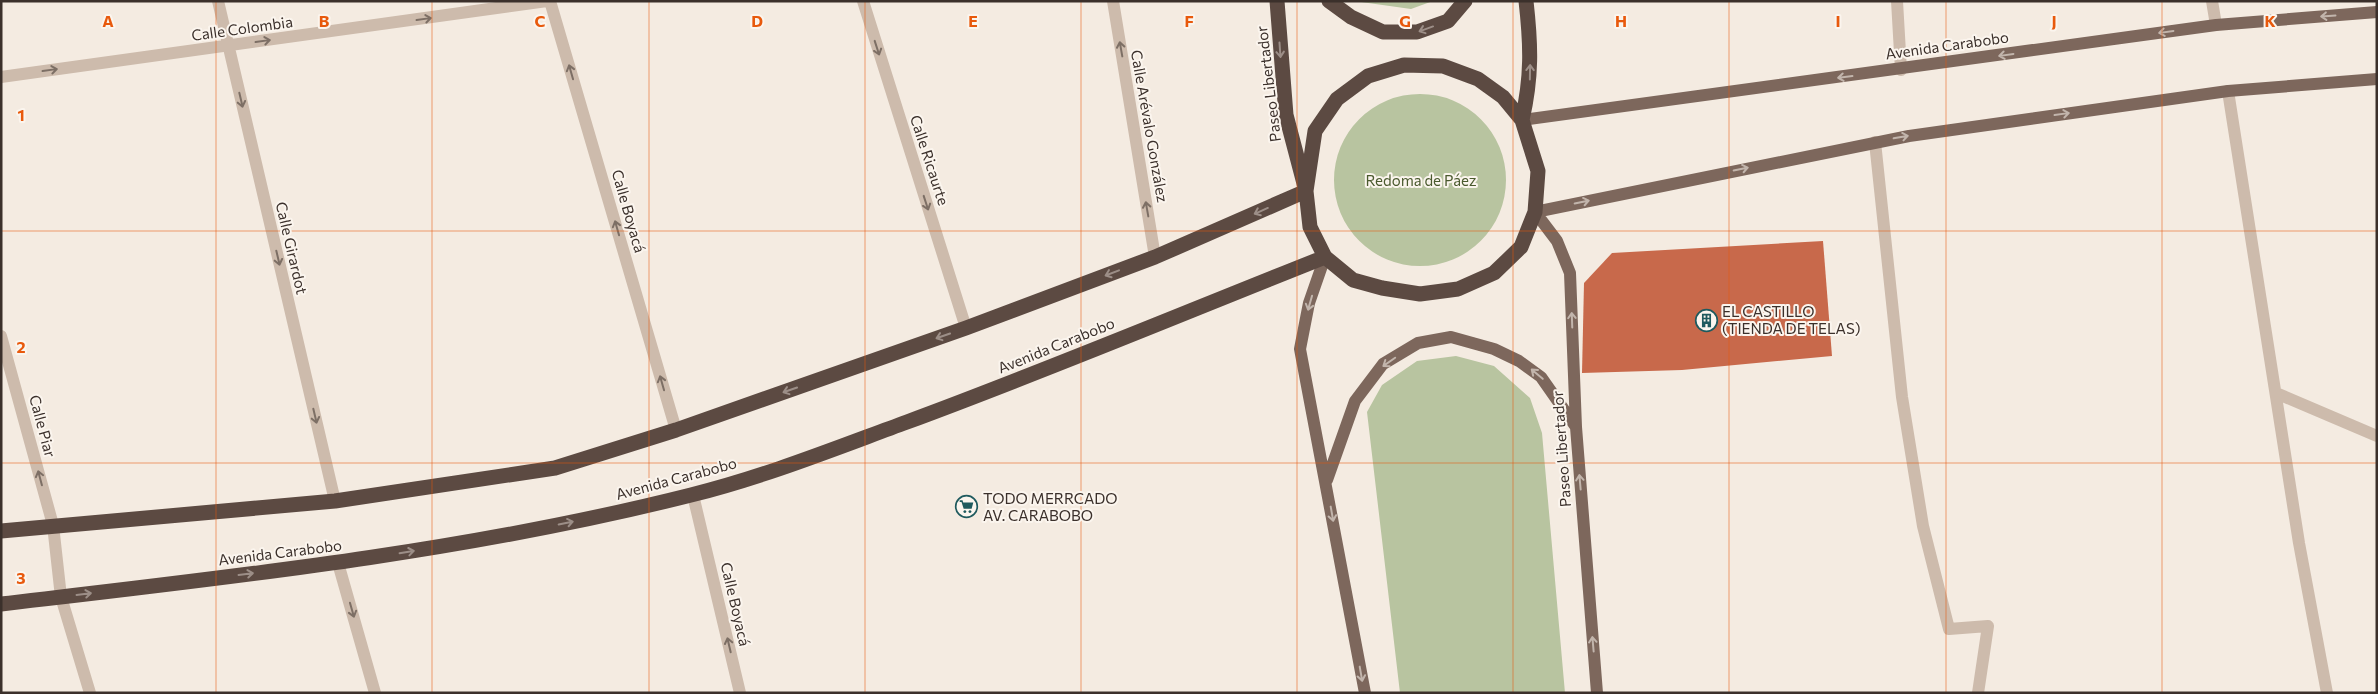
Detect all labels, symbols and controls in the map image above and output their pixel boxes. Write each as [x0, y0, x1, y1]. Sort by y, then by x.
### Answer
text: A [102, 11, 114, 30]
text: B [319, 11, 330, 30]
text: C [535, 11, 546, 30]
text: D [751, 11, 763, 30]
text: E [968, 11, 978, 30]
text: F [1184, 11, 1194, 30]
text: G [1399, 11, 1411, 30]
text: H [1615, 11, 1627, 30]
text: I [1835, 11, 1841, 30]
text: J [2051, 11, 2057, 30]
text: K [2264, 11, 2276, 30]
street label: Calle Colombia [190, 12, 294, 44]
one-way arrow [2320, 12, 2336, 21]
one-way arrow [415, 13, 431, 23]
street label: Paseo Libertador [1252, 25, 1284, 143]
one-way arrow [1419, 25, 1434, 34]
street label: Avenida Carabobo [1884, 27, 2010, 63]
one-way arrow [2159, 27, 2175, 37]
one-way arrow [254, 36, 270, 46]
one-way arrow [873, 39, 883, 55]
one-way arrow [1115, 41, 1125, 57]
one-way arrow [1276, 42, 1285, 58]
street label: Calle Arévalo González [1128, 48, 1172, 204]
one-way arrow [1998, 50, 2014, 60]
one-way arrow [565, 64, 575, 80]
one-way arrow [1525, 64, 1535, 80]
one-way arrow [41, 65, 57, 75]
one-way arrow [1837, 72, 1853, 82]
one-way arrow [237, 91, 246, 107]
text: 1 [17, 105, 25, 124]
one-way arrow [2053, 109, 2069, 119]
street label: Calle Ricaurte [907, 113, 953, 208]
one-way arrow [1892, 132, 1908, 142]
one-way arrow [1733, 164, 1749, 173]
street label: Calle Boyacá [609, 167, 649, 255]
park label: Redoma de Páez [1366, 171, 1476, 189]
one-way arrow [922, 194, 932, 210]
one-way arrow [1574, 197, 1590, 206]
street label: Calle Girardot [273, 200, 311, 296]
one-way arrow [1142, 201, 1152, 217]
one-way arrow [1254, 206, 1269, 216]
one-way arrow [611, 220, 621, 236]
one-way arrow [274, 250, 283, 266]
one-way arrow [1104, 269, 1120, 278]
one-way arrow [1305, 295, 1314, 311]
place label: EL CASTILLO (TIENDA DE TELAS) [1722, 302, 1860, 337]
building icon: EL CASTILLO (TIENDA DE TELAS) [1694, 308, 1718, 332]
one-way arrow [1567, 312, 1576, 328]
street label: Avenida Carabobo [995, 313, 1117, 377]
one-way arrow [936, 332, 951, 341]
text: 2 [16, 337, 26, 356]
one-way arrow [1382, 357, 1396, 367]
one-way arrow [1530, 368, 1543, 379]
one-way arrow [657, 376, 667, 392]
one-way arrow [782, 386, 798, 395]
street label: Paseo Libertador [1548, 390, 1574, 508]
street label: Calle Piar [26, 393, 60, 459]
one-way arrow [311, 408, 320, 424]
street label: Avenida Carabobo [614, 453, 738, 503]
one-way arrow [35, 471, 45, 487]
one-way arrow [1576, 474, 1585, 490]
place label: TODO MERRCADO AV. CARABOBO [983, 489, 1118, 524]
supermarket icon: TODO MERRCADO AV. CARABOBO [955, 495, 979, 519]
one-way arrow [1328, 505, 1338, 521]
one-way arrow [558, 517, 574, 527]
street label: Avenida Carabobo [217, 535, 343, 569]
one-way arrow [398, 546, 414, 556]
street label: Calle Boyacá [718, 560, 754, 648]
text: 3 [16, 568, 26, 587]
one-way arrow [237, 569, 253, 579]
one-way arrow [76, 589, 92, 599]
one-way arrow [347, 601, 357, 617]
one-way arrow [1589, 636, 1598, 652]
one-way arrow [724, 638, 733, 654]
one-way arrow [1357, 665, 1367, 681]

